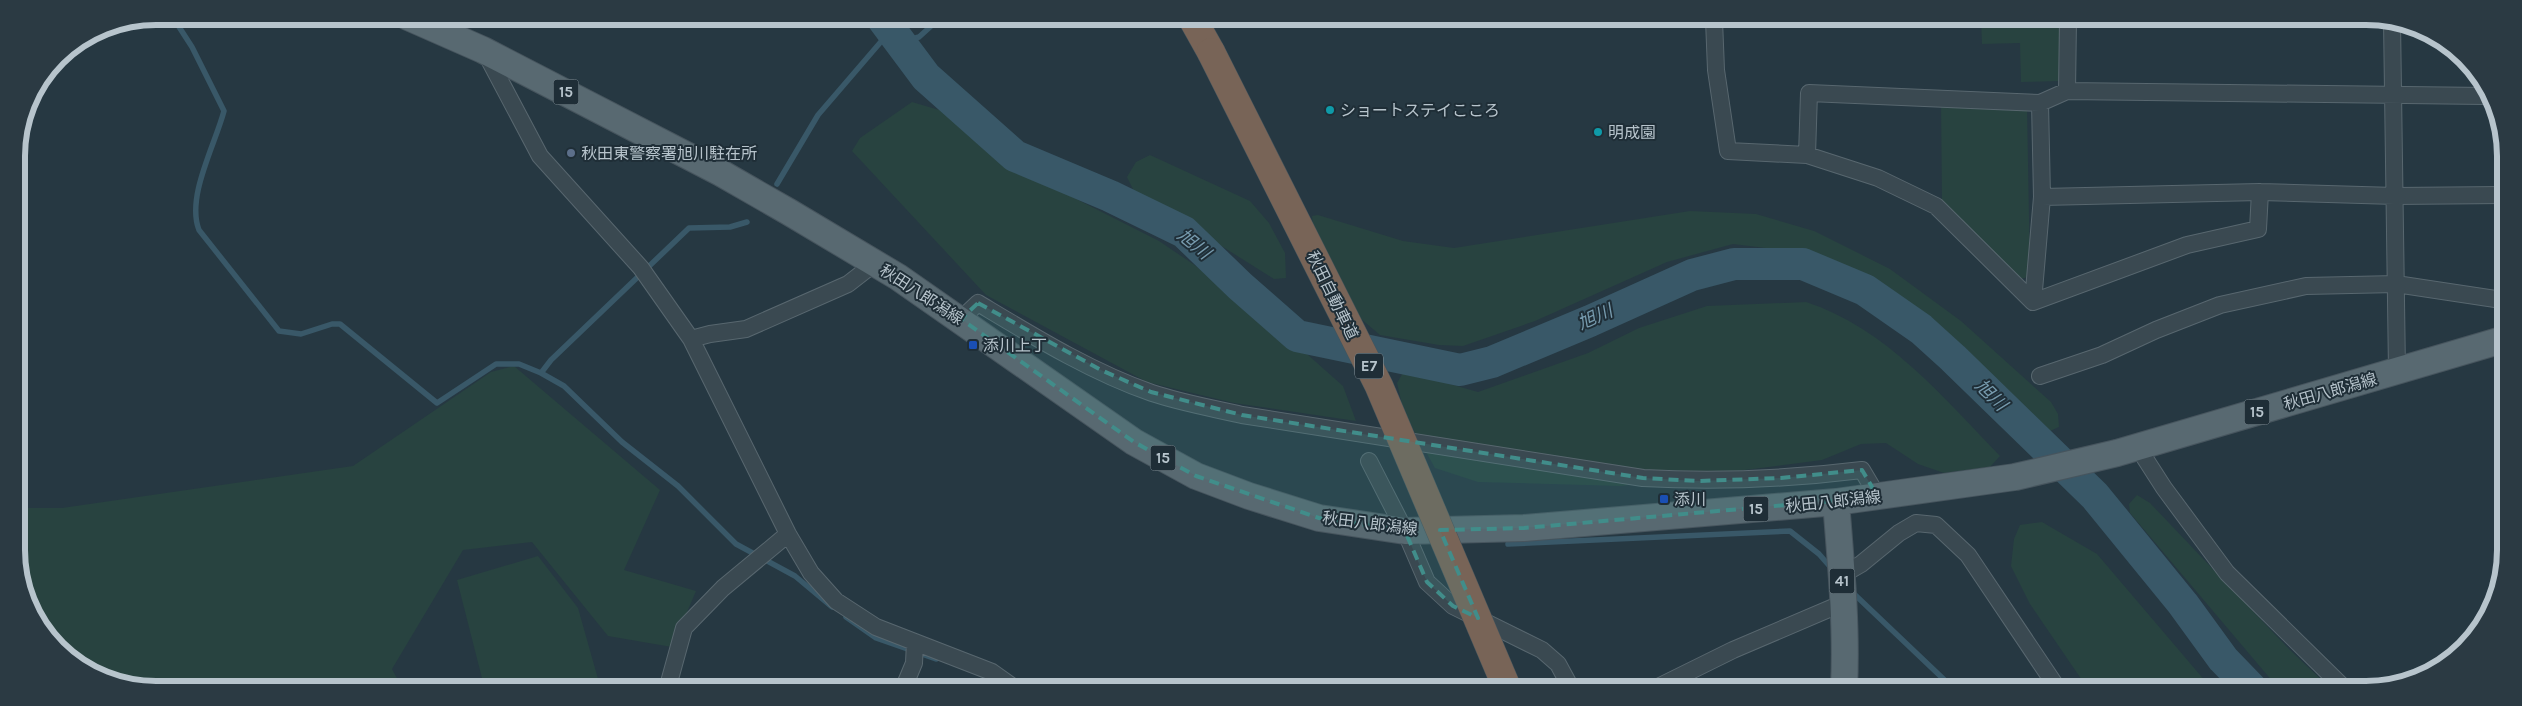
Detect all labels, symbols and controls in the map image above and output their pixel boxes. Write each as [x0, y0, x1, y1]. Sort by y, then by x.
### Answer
road number: 15 [554, 80, 578, 104]
place label: ショートステイこころ [1340, 101, 1500, 120]
marker: ショートステイこころ [1324, 104, 1336, 116]
place label: 明成園 [1608, 123, 1656, 142]
marker: 明成園 [1592, 126, 1604, 138]
place label: 秋田東警察署旭川駐在所 [581, 144, 757, 163]
marker: 秋田東警察署旭川駐在所 [565, 147, 577, 159]
water label: 旭川 [1173, 224, 1216, 265]
street label: 秋田自動車道 [1303, 248, 1362, 343]
street label: 秋田八郎潟線 [876, 260, 967, 329]
water label: 旭川 [1574, 299, 1618, 334]
place label: 添川上丁 [983, 336, 1047, 355]
marker: 添川上丁 [967, 339, 979, 351]
road number: E7 [1355, 354, 1383, 378]
street label: 秋田八郎潟線 [2281, 369, 2379, 414]
water label: 旭川 [1970, 375, 2013, 417]
road number: 15 [2244, 400, 2270, 424]
road number: 15 [1150, 446, 1176, 470]
street label: 秋田八郎潟線 [1784, 487, 1882, 516]
place label: 添川 [1674, 490, 1706, 509]
marker: 添川 [1658, 493, 1670, 505]
road number: 15 [1744, 496, 1768, 522]
street label: 秋田八郎潟線 [1321, 508, 1419, 539]
road number: 41 [1830, 568, 1854, 594]

